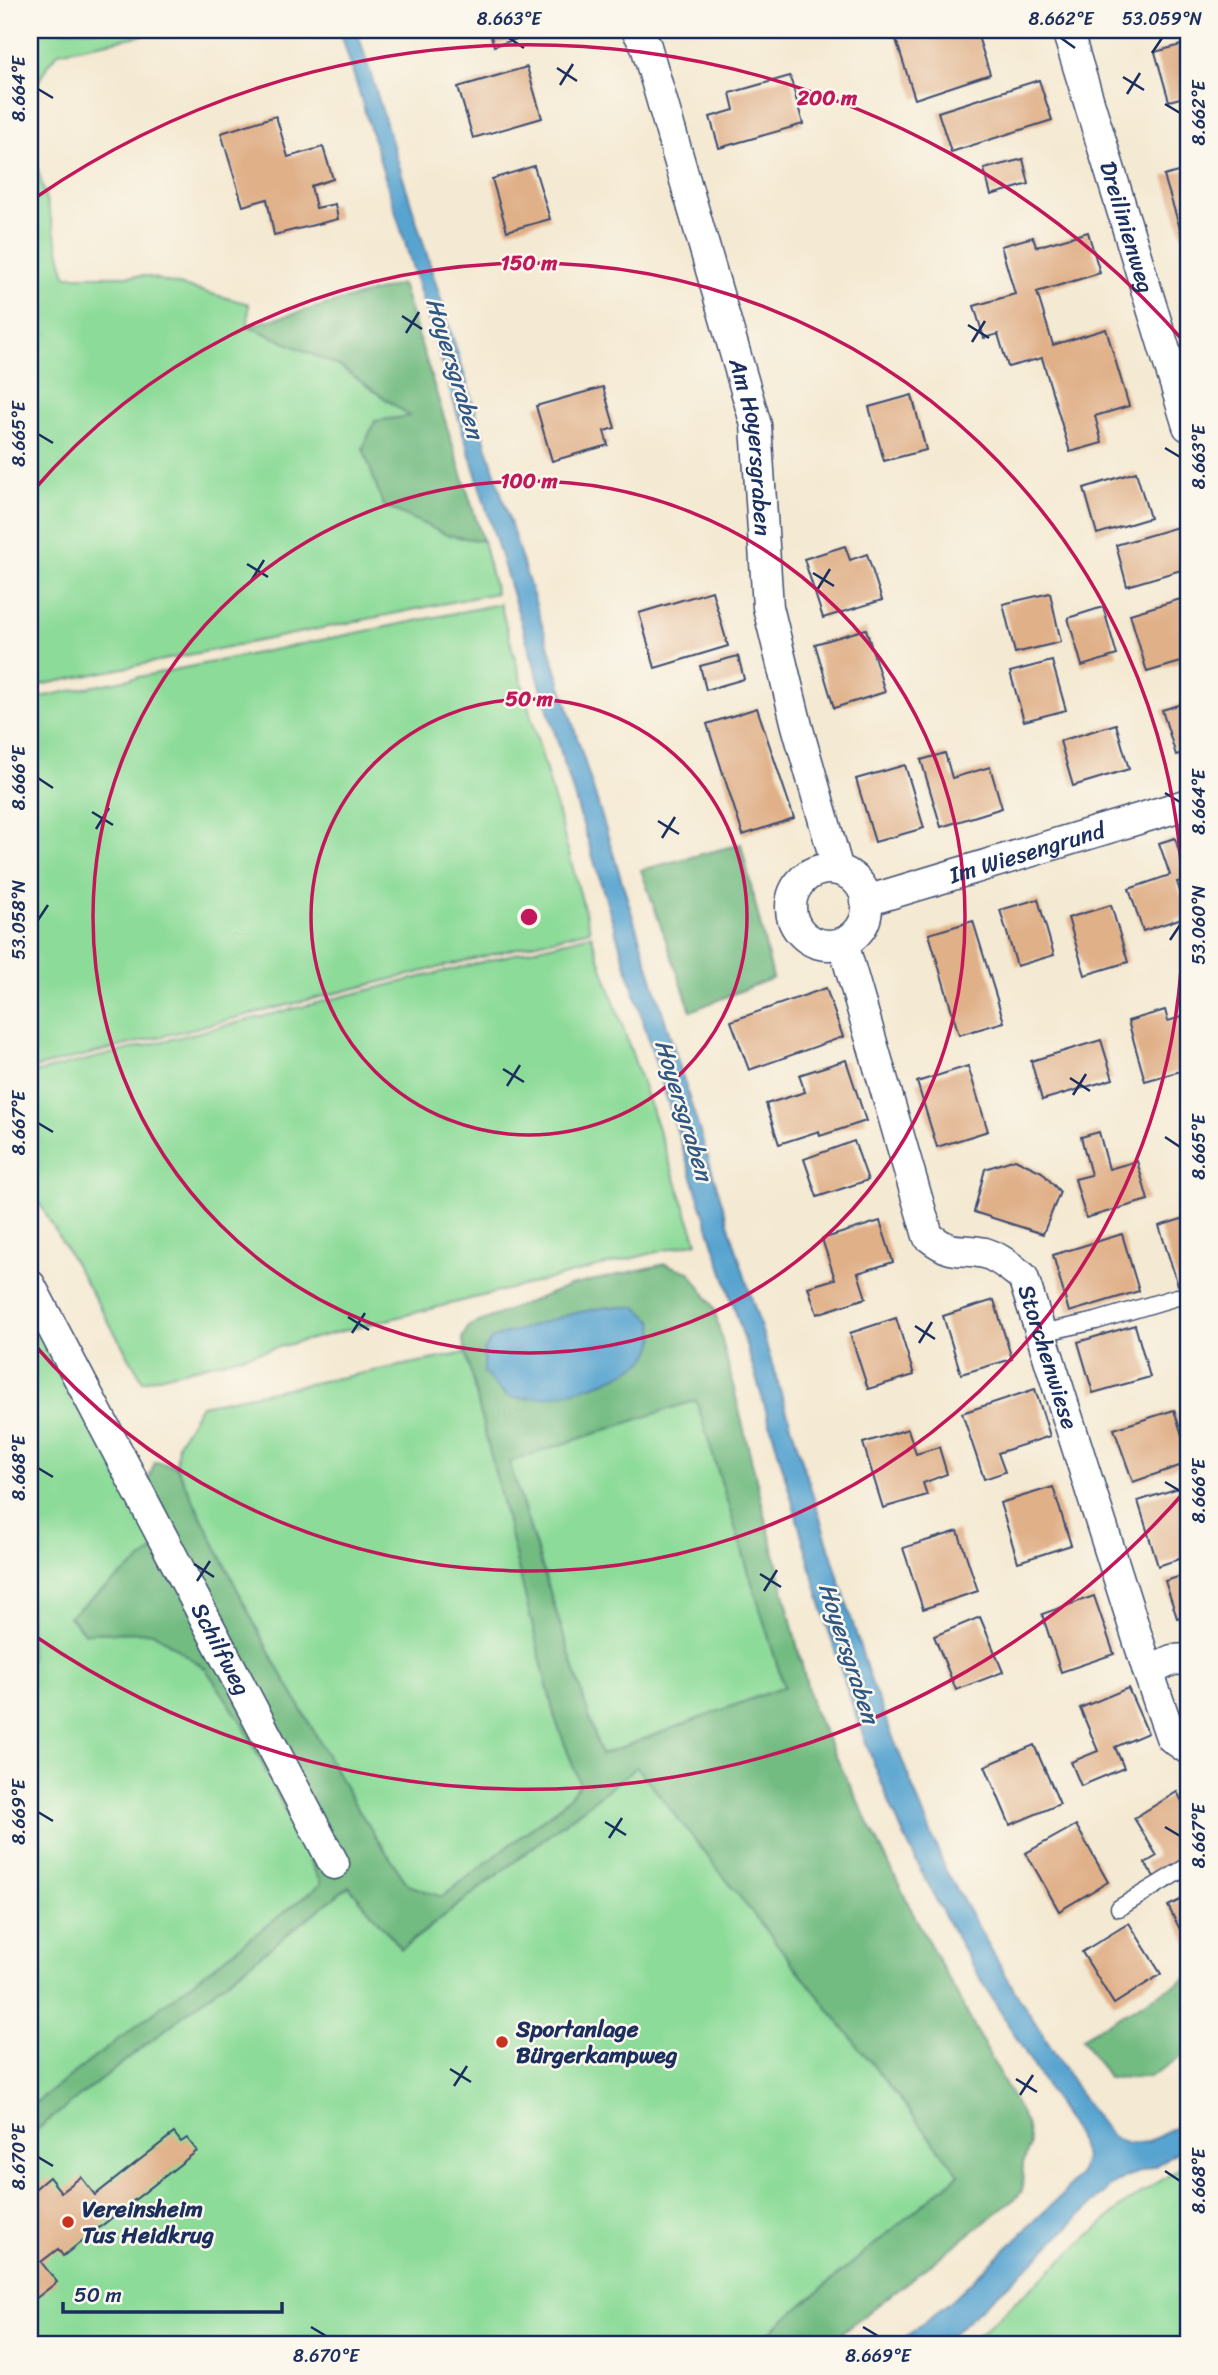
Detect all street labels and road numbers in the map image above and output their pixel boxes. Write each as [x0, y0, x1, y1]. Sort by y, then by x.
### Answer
street label: Dreilinienweg [1087, 156, 1166, 298]
street label: Am Hoyersgraben [716, 352, 783, 537]
street label: Im Wiesengrund [943, 810, 1112, 896]
street label: Storchenwiese [1006, 1279, 1090, 1435]
street label: Schilfweg [179, 1595, 262, 1703]

